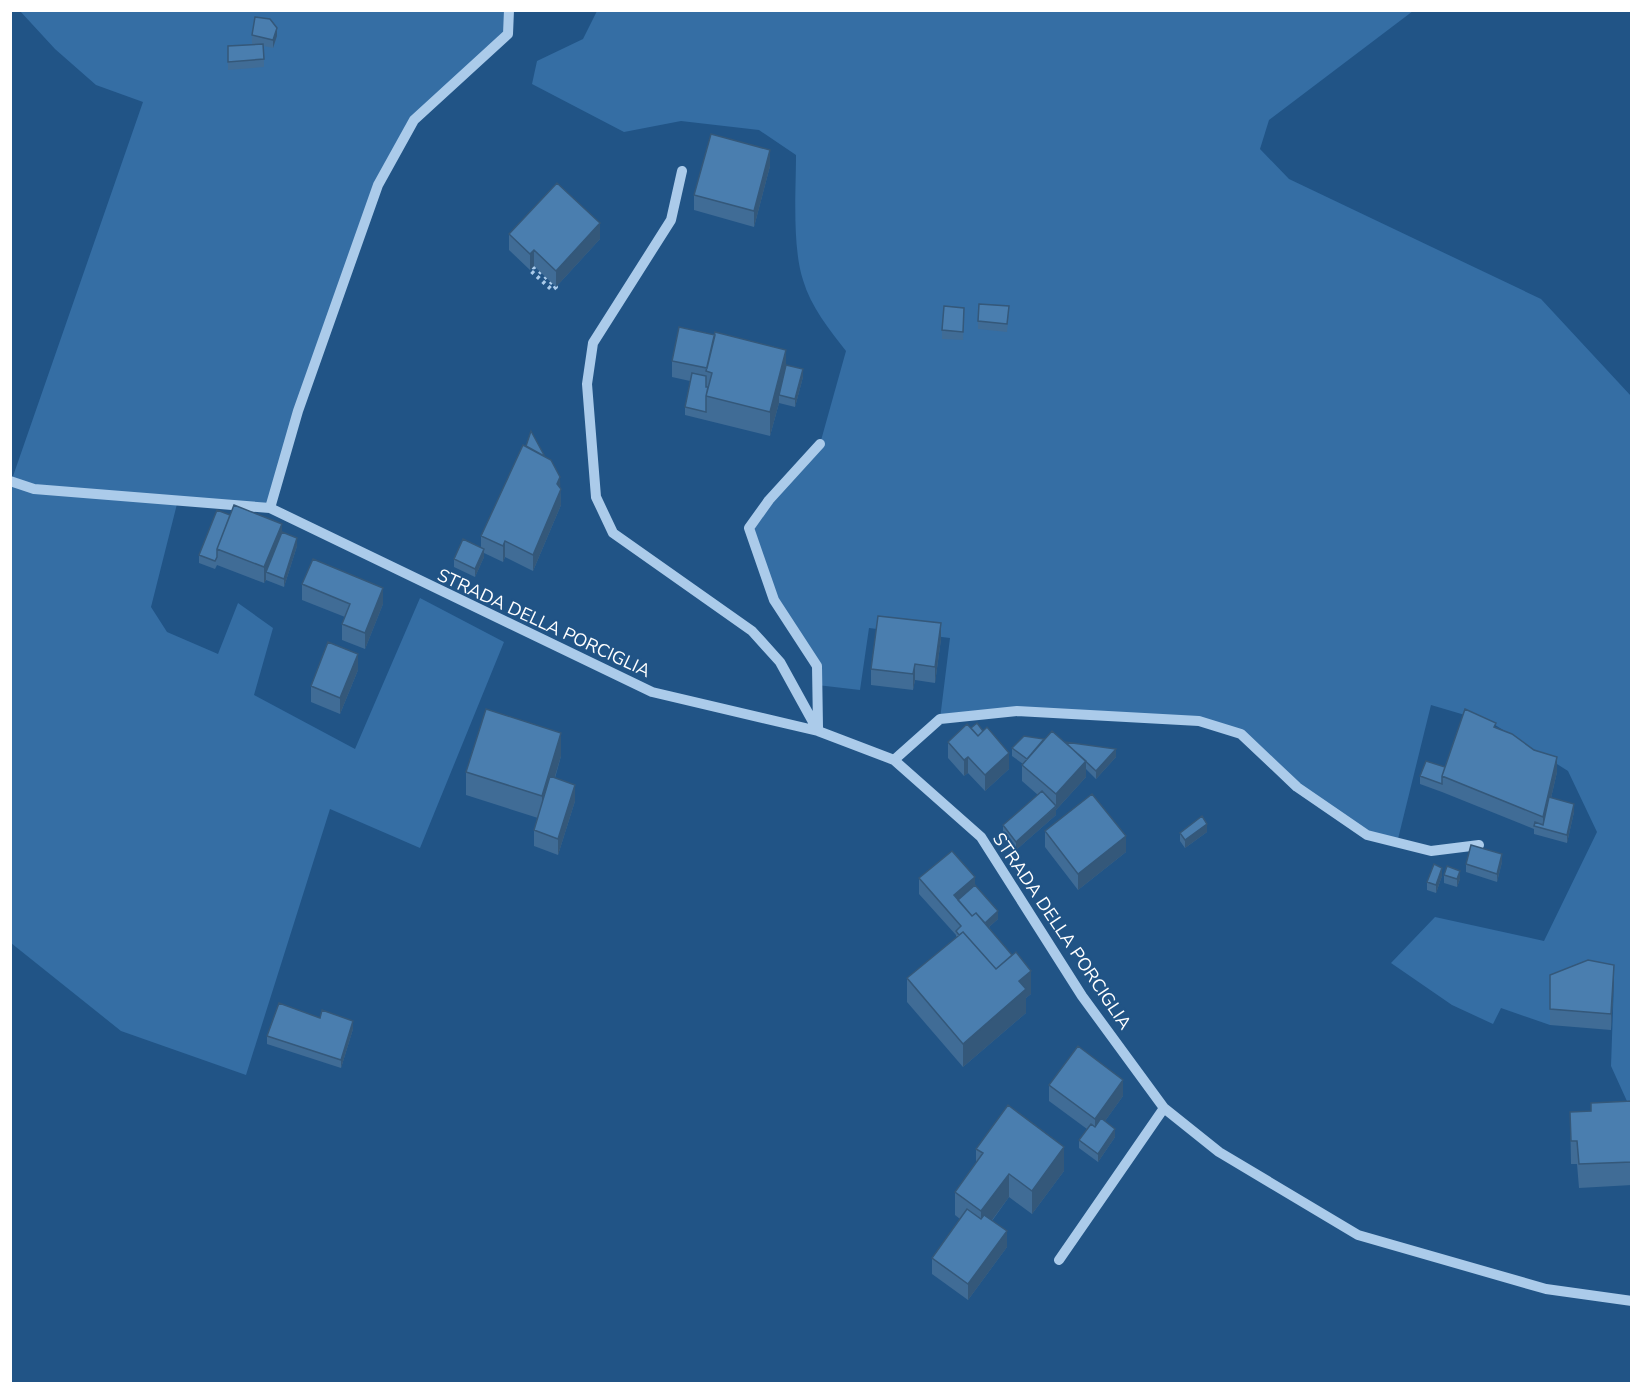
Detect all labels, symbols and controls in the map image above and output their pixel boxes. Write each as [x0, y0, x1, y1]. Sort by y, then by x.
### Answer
street label: STRADA DELLA PORCIGLIA [434, 563, 654, 683]
street label: STRADA DELLA PORCIGLIA [987, 828, 1137, 1034]

